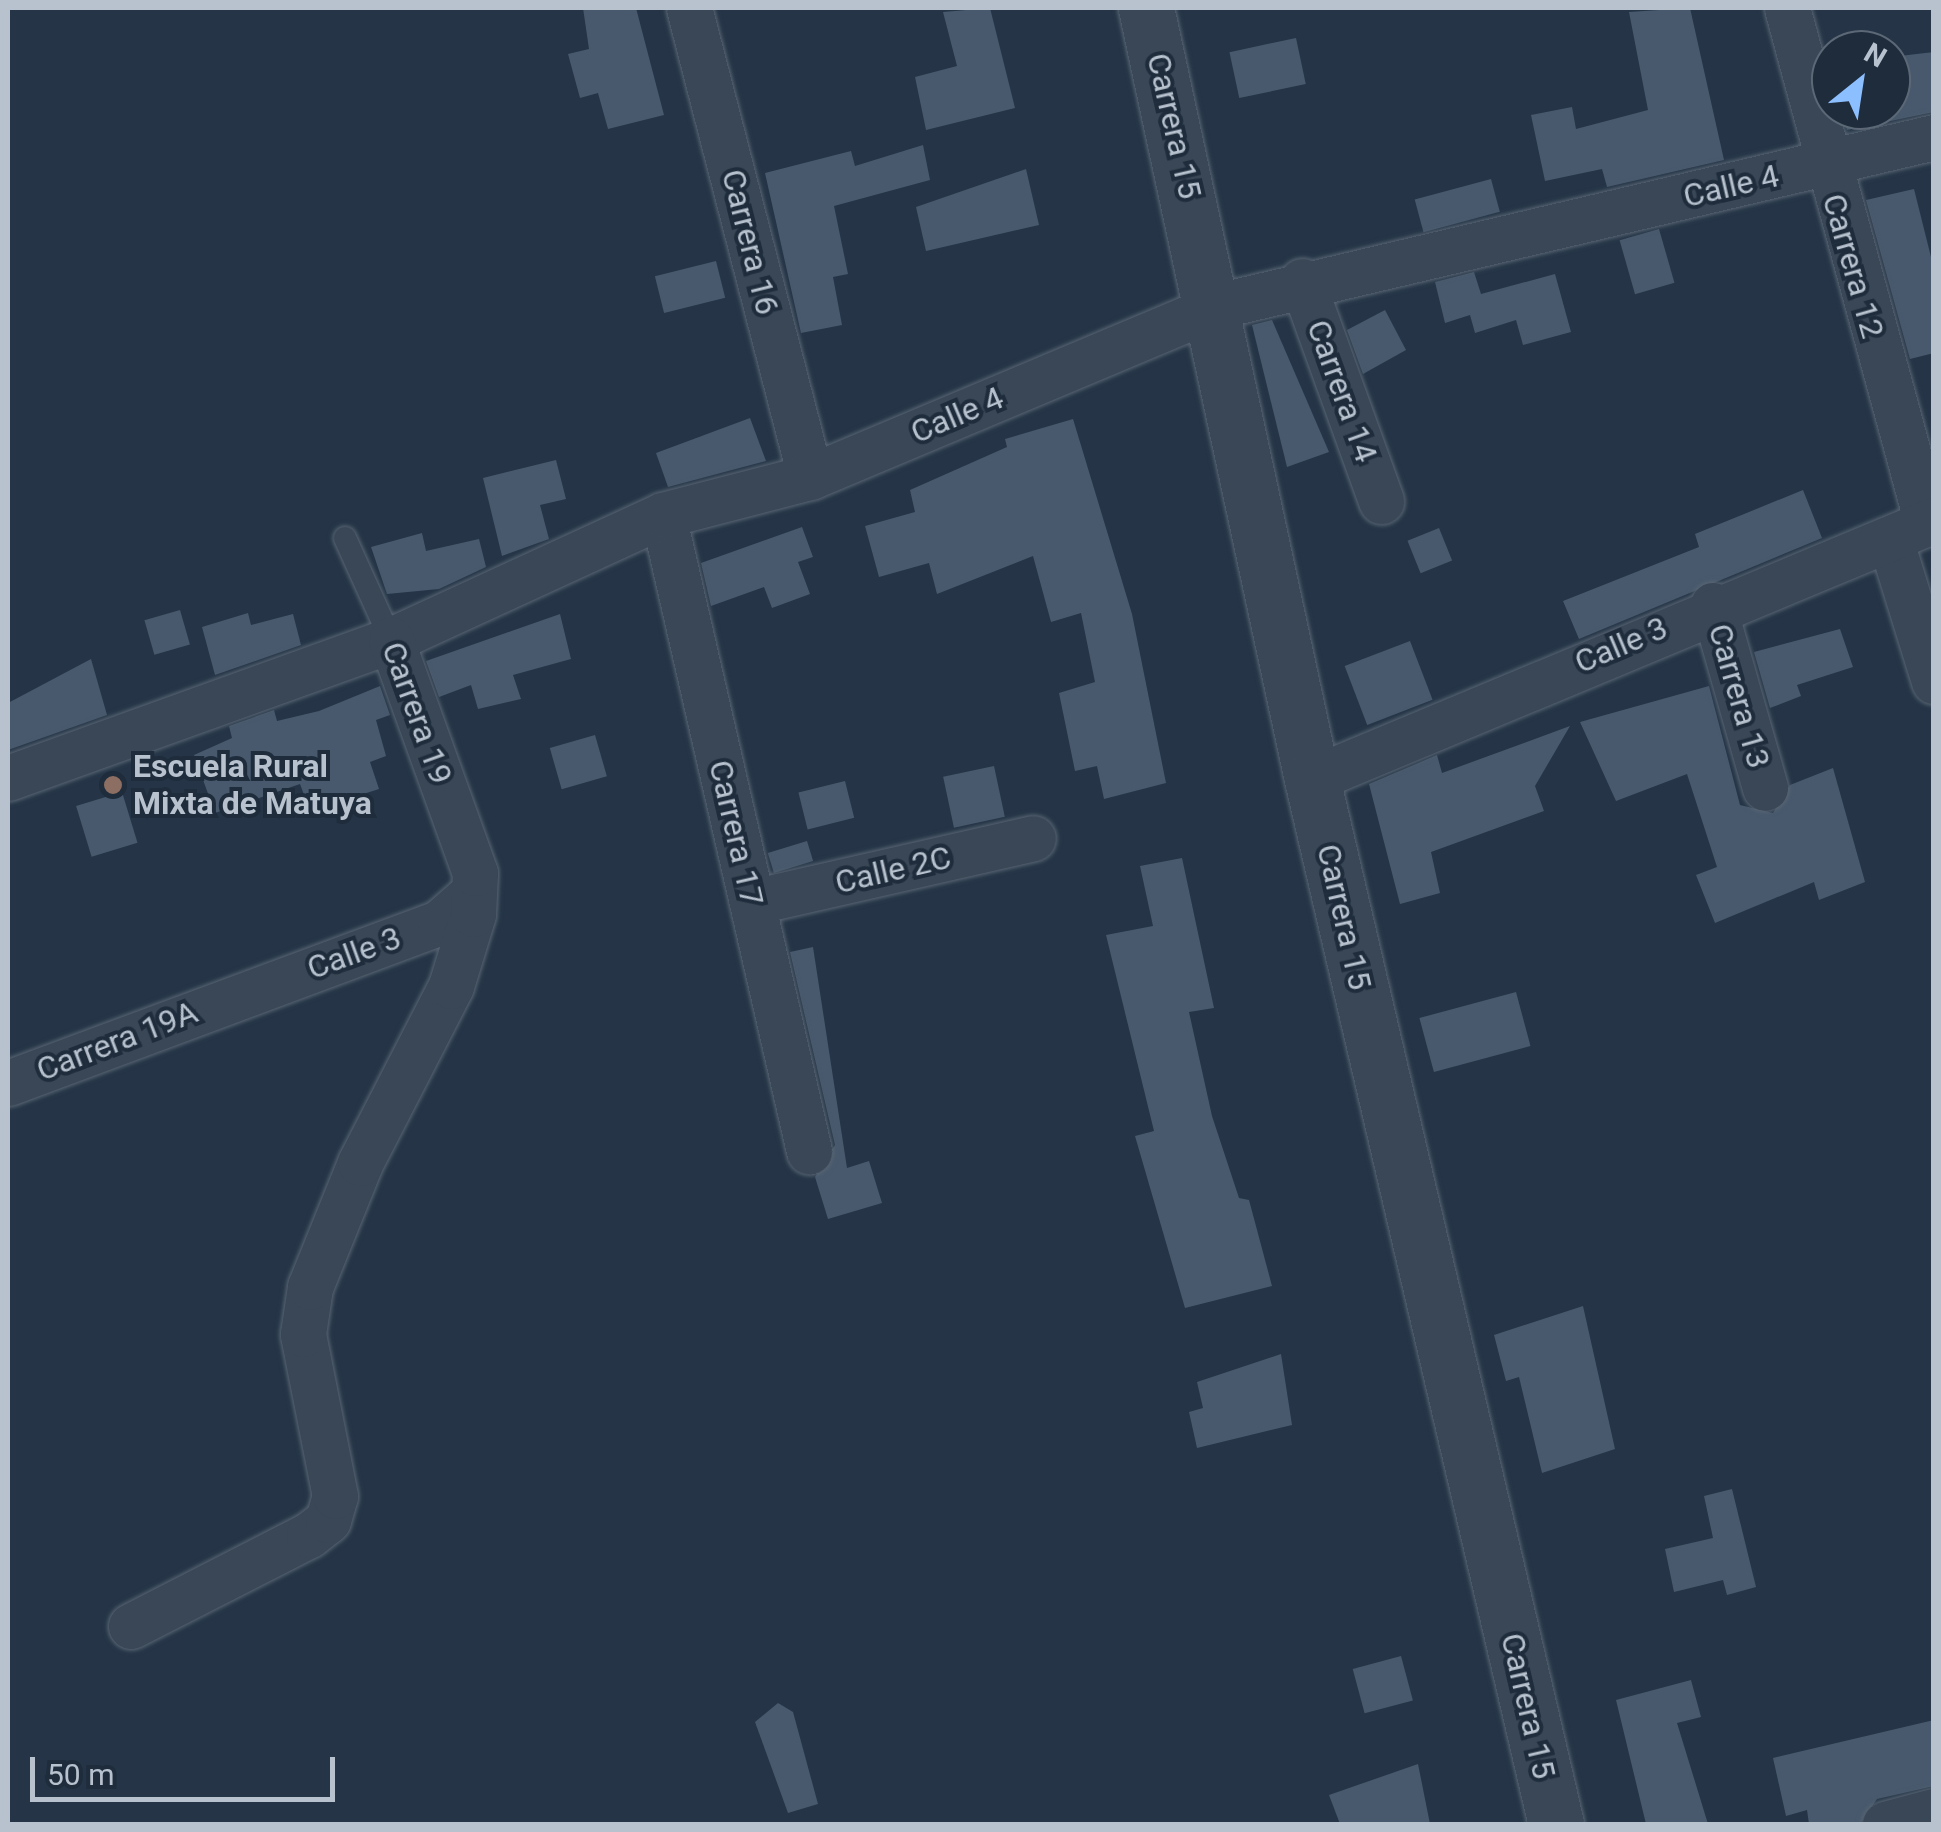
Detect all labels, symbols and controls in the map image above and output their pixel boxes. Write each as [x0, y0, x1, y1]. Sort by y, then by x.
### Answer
north arrow [1811, 30, 1911, 130]
text: N [1858, 36, 1892, 75]
street label: Carrera 15 [1139, 50, 1209, 202]
street label: Calle 4 [1680, 156, 1782, 216]
street label: Carrera 16 [713, 165, 787, 319]
street label: Carrera 12 [1814, 190, 1892, 342]
street label: Carrera 14 [1299, 315, 1385, 467]
street label: Calle 4 [905, 378, 1009, 452]
street label: Calle 3 [1569, 608, 1673, 682]
street label: Carrera 13 [1700, 620, 1778, 772]
street label: Carrera 19 [374, 637, 460, 789]
place label: Escuela Rural Mixta de Matuya [133, 748, 372, 823]
street label: Carrera 17 [701, 757, 771, 909]
marker: Escuela Rural Mixta de Matuya [102, 774, 124, 796]
street label: Calle 2C [831, 838, 955, 902]
street label: Carrera 15 [1309, 841, 1379, 993]
street label: Calle 3 [302, 918, 406, 988]
street label: Carrera 19A [31, 993, 203, 1089]
street label: Carrera 15 [1493, 1630, 1563, 1782]
scale bar [35, 1737, 340, 1799]
text: 50 m [47, 1757, 114, 1792]

